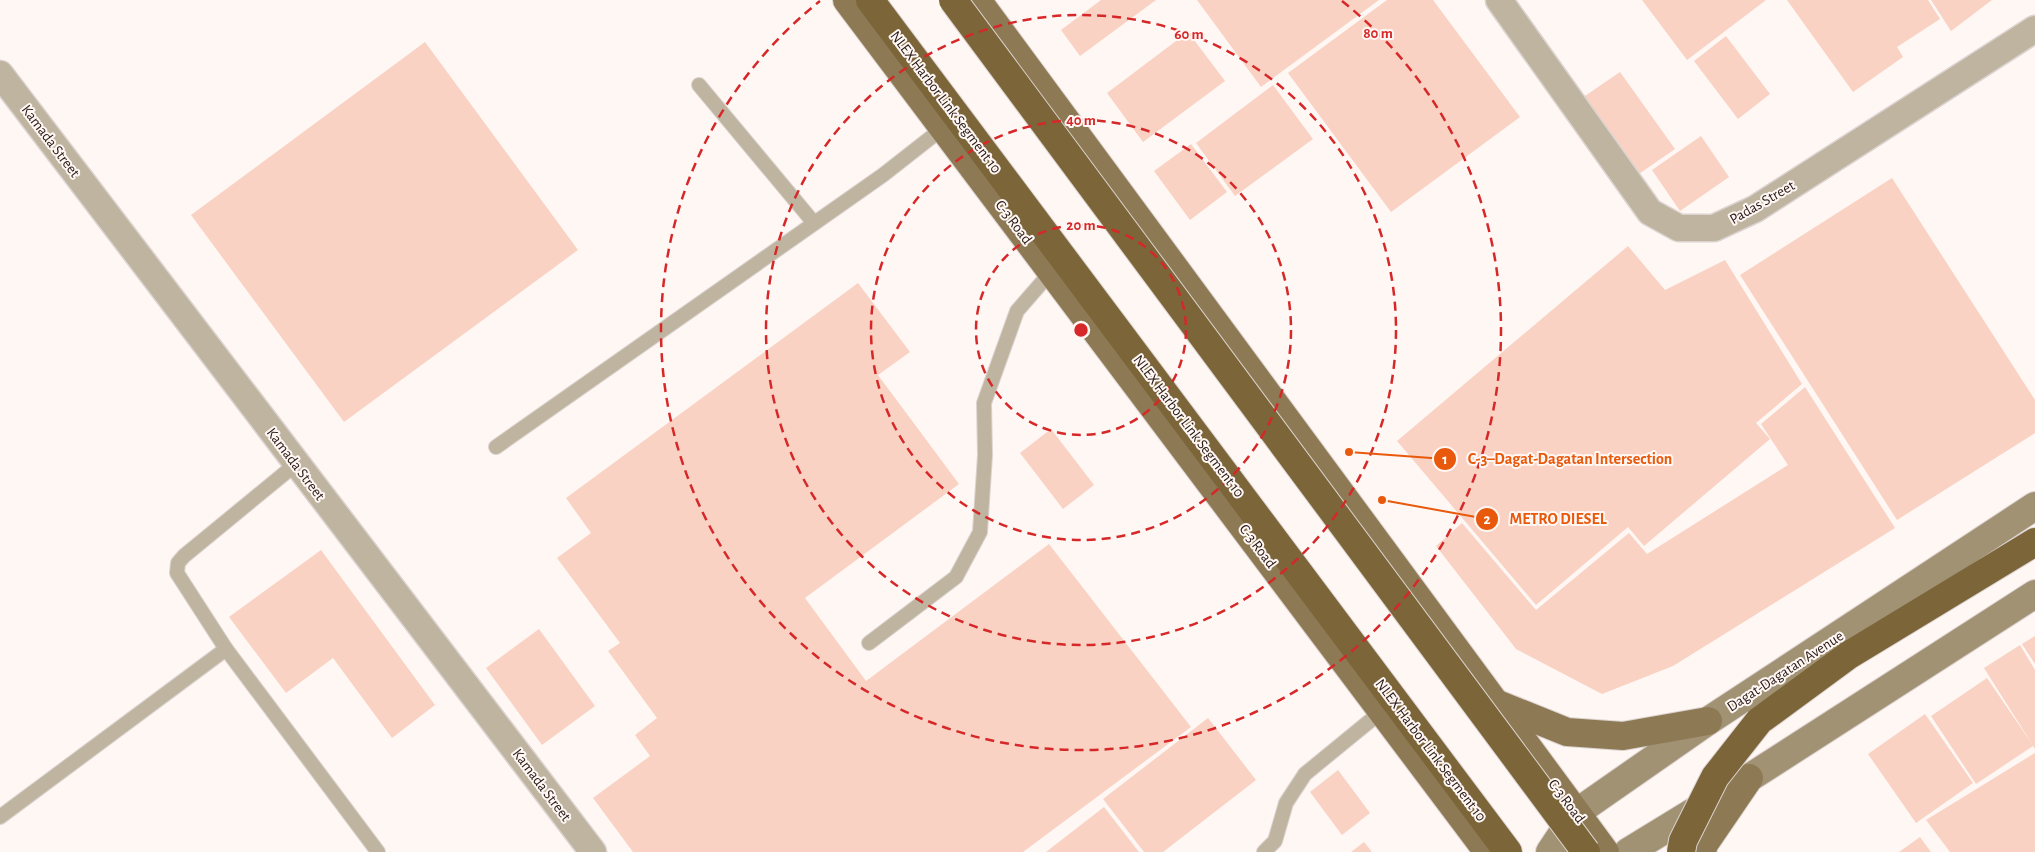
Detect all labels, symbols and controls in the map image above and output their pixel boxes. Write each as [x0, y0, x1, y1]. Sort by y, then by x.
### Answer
text: 80 m [1363, 26, 1393, 41]
text: 60 m [1174, 27, 1204, 42]
street label: NLEX Harbor Link Segment 10 [887, 28, 1004, 176]
street label: Kamada Street [19, 102, 83, 180]
text: 40 m [1066, 113, 1096, 128]
street label: Padas Street [1727, 178, 1798, 227]
street label: C-3 Road [992, 198, 1035, 247]
text: 20 m [1066, 218, 1096, 233]
centre of rings [1072, 321, 1090, 339]
street label: NLEX Harbor Link Segment 10 [1130, 352, 1247, 500]
street label: Kamada Street [264, 425, 328, 503]
callout: C-3–Dagat-Dagatan Intersection [1432, 443, 1682, 474]
text: C-3–Dagat-Dagatan Intersection [1468, 451, 1672, 467]
text: 1 [1442, 452, 1448, 467]
callout: METRO DIESEL [1474, 503, 1617, 534]
text: METRO DIESEL [1509, 511, 1607, 527]
text: 2 [1483, 512, 1491, 527]
street label: C-3 Road [1236, 522, 1279, 571]
street label: Dagat-Dagatan Avenue [1724, 628, 1846, 715]
street label: NLEX Harbor Link Segment 10 [1372, 676, 1489, 824]
street label: Kamada Street [510, 746, 574, 824]
street label: C-3 Road [1545, 777, 1588, 826]

